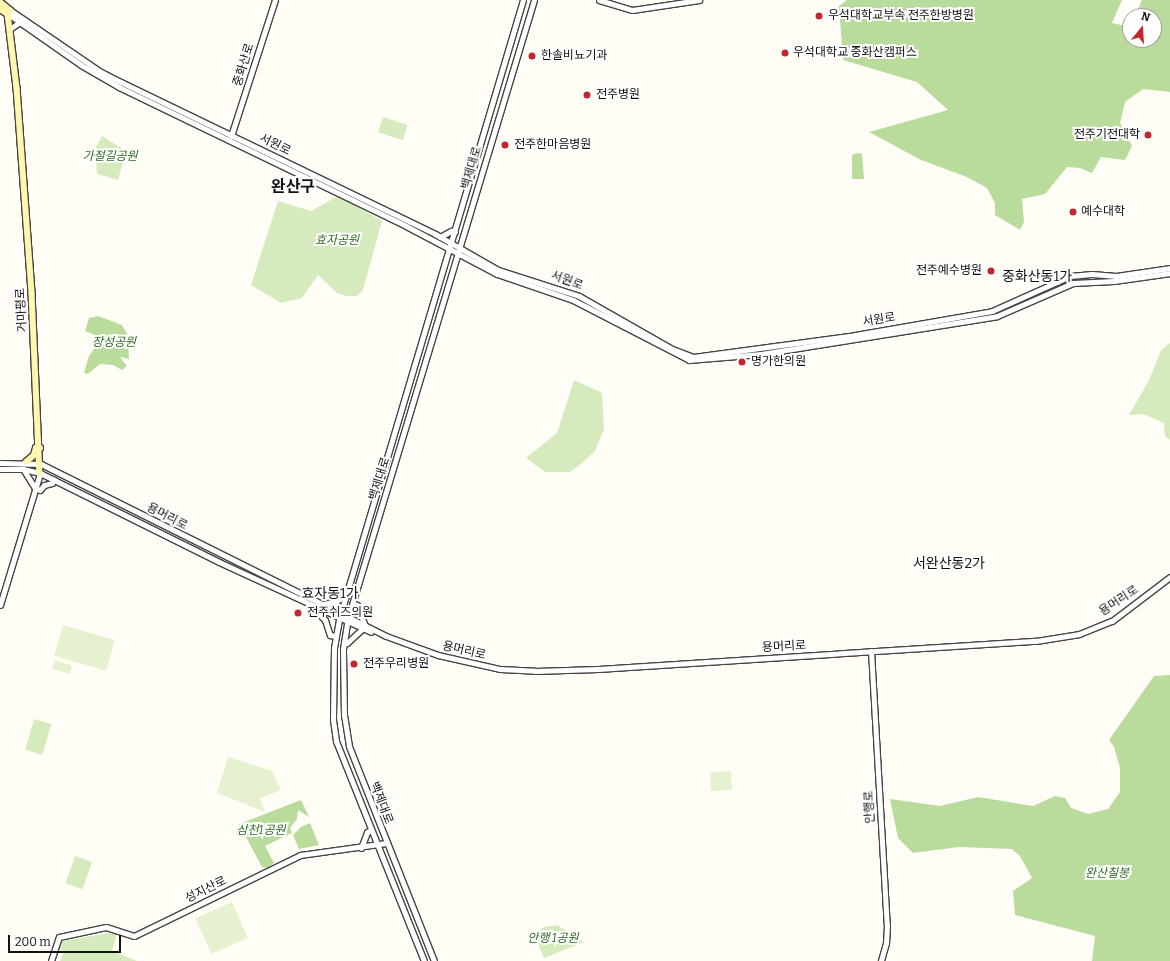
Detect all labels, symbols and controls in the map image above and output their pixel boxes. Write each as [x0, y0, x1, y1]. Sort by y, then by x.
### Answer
north arrow [1122, 8, 1162, 48]
place label: 우석대학교부속 전주한방병원 [828, 9, 974, 23]
marker: 우석대학교부속 전주한방병원 [813, 10, 825, 22]
text: N [1140, 10, 1152, 25]
street label: 중화산로 [231, 42, 257, 88]
place label: 우석대학교 중화산캠퍼스 [793, 46, 917, 60]
marker: 우석대학교 중화산캠퍼스 [780, 48, 790, 58]
place label: 한솔비뇨기과 [541, 49, 607, 63]
marker: 한솔비뇨기과 [526, 50, 538, 62]
place label: 전주병원 [596, 88, 640, 102]
marker: 전주병원 [581, 89, 593, 101]
place label: 전주기전대학 [1074, 128, 1140, 142]
marker: 전주기전대학 [1143, 130, 1153, 140]
street label: 서원로 [257, 131, 293, 159]
place label: 전주한마음병원 [514, 138, 591, 152]
marker: 전주한마음병원 [499, 139, 511, 151]
street label: 백제대로 [459, 145, 485, 191]
park label: 가절길공원 [82, 150, 138, 164]
district label: 완산구 [271, 177, 315, 197]
place label: 예수대학 [1081, 205, 1125, 219]
marker: 예수대학 [1068, 207, 1078, 217]
park label: 효자공원 [315, 234, 359, 248]
place label: 전주예수병원 [916, 264, 982, 278]
marker: 전주예수병원 [985, 265, 997, 277]
street label: 서원로 [549, 269, 585, 293]
district label: 중화산동1가 [1002, 269, 1072, 285]
street label: 거마평로 [14, 288, 30, 332]
street label: 서원로 [862, 310, 896, 330]
park label: 장성공원 [92, 336, 136, 350]
place label: 명가한의원 [751, 355, 806, 369]
marker: 명가한의원 [736, 356, 748, 368]
street label: 백제대로 [367, 456, 393, 502]
street label: 용머리로 [144, 501, 190, 533]
district label: 서완산동2가 [913, 556, 985, 572]
street label: 용머리로 [1097, 583, 1141, 619]
district label: 효자동1가 [301, 586, 359, 602]
place label: 전주쉬즈의원 [307, 606, 373, 620]
marker: 전주쉬즈의원 [292, 607, 304, 619]
street label: 용머리로 [441, 639, 487, 663]
street label: 용머리로 [762, 639, 806, 655]
place label: 전주우리병원 [363, 657, 429, 671]
marker: 전주우리병원 [348, 658, 360, 670]
street label: 백제대로 [366, 780, 396, 826]
street label: 안행로 [862, 790, 878, 824]
park label: 삼천1공원 [237, 824, 285, 838]
park label: 완산칠봉 [1085, 867, 1129, 881]
street label: 성지산로 [183, 874, 229, 906]
scale bar [10, 927, 123, 953]
park label: 안행 1공원 [527, 932, 579, 946]
text: 200 m [15, 935, 51, 949]

